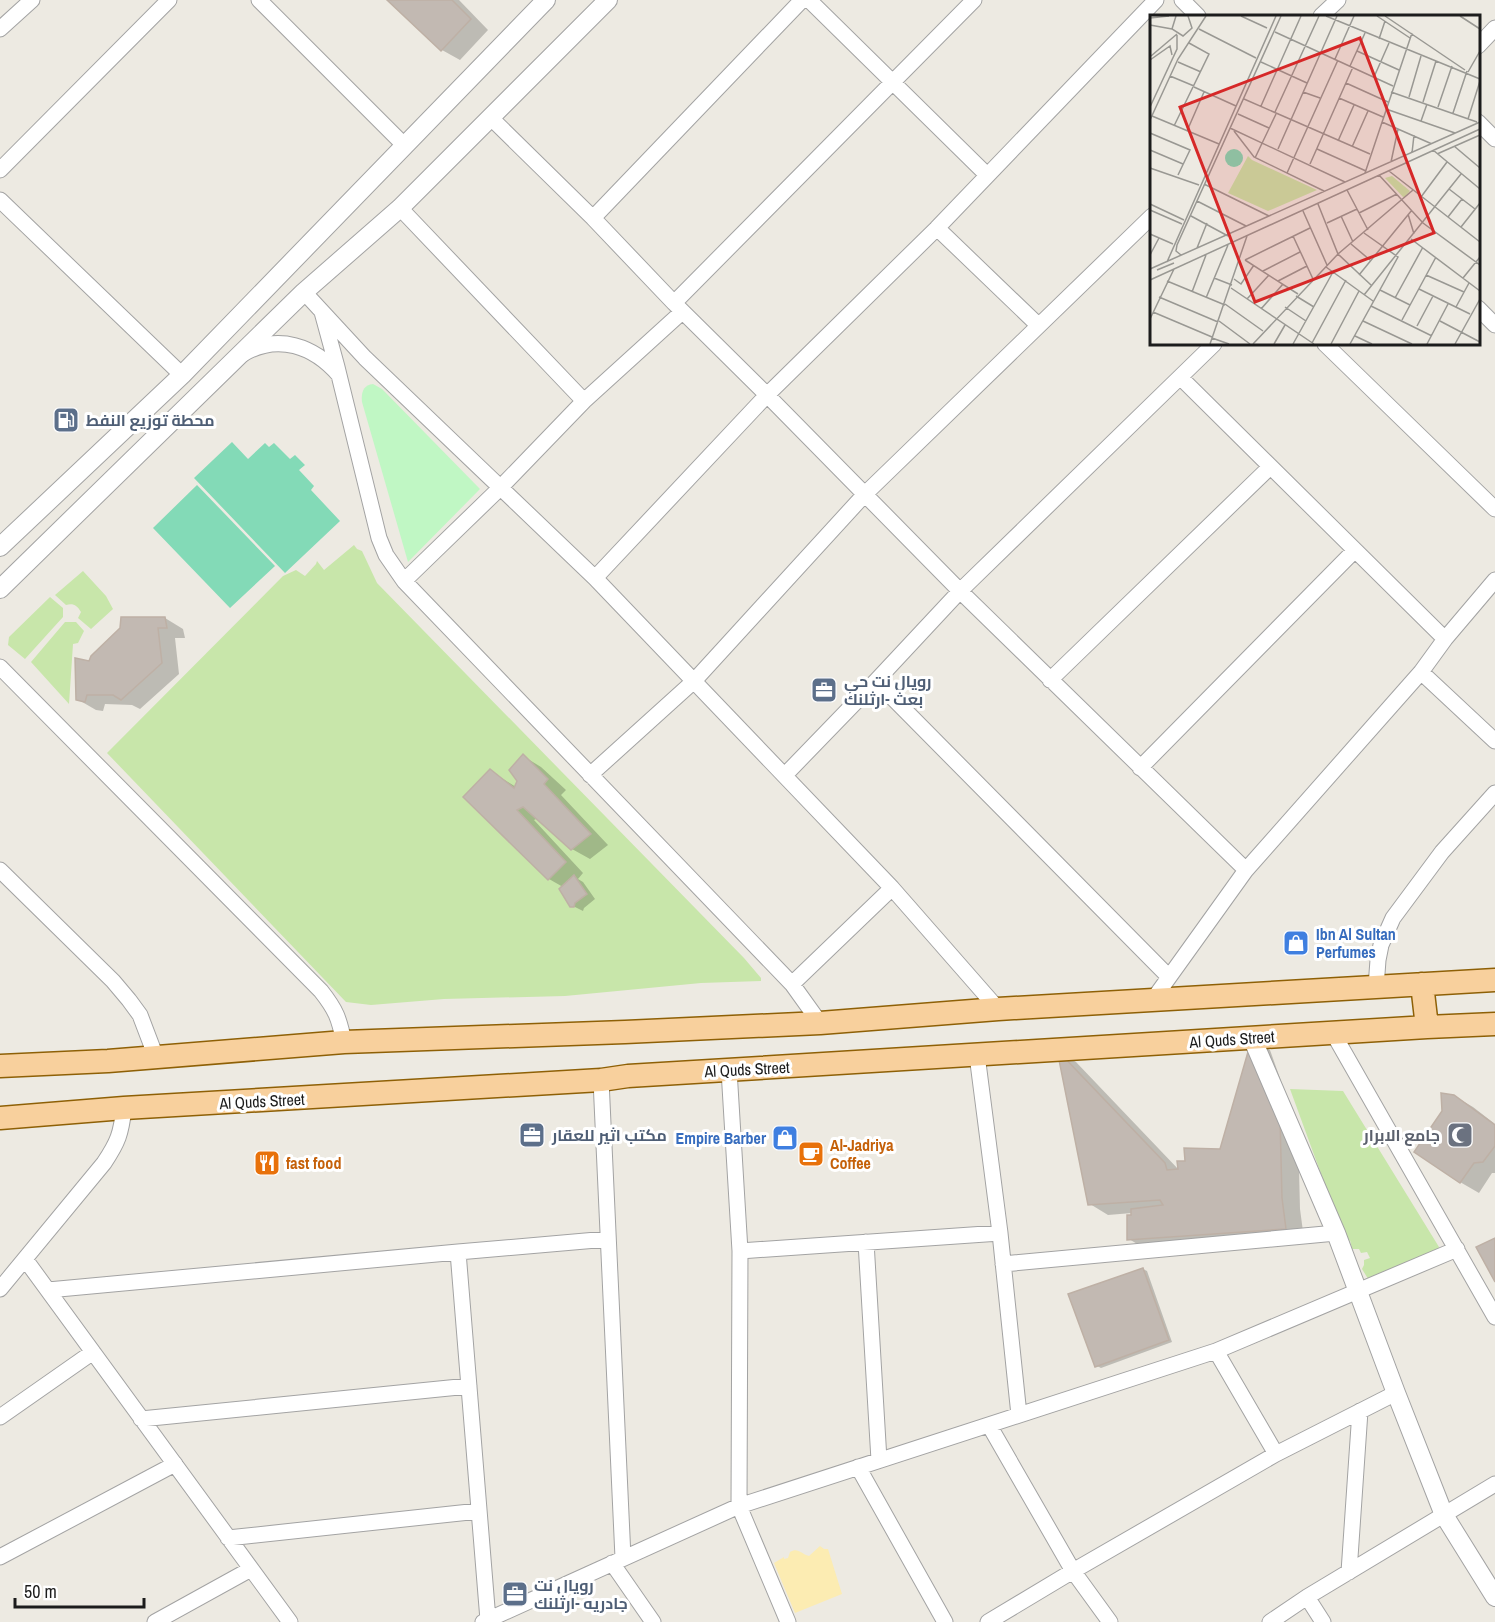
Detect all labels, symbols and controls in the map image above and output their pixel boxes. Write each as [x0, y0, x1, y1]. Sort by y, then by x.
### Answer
inset map [1150, 15, 1480, 345]
fuel station icon: محطة توزيع النفط [51, 405, 81, 435]
place label: محطة توزيع النفط [86, 409, 215, 431]
place label: رويال نت حي بعث -ارثلنك [844, 670, 932, 710]
office icon: رويال نت حي بعث -ارثلنك [809, 675, 839, 705]
place label: Ibn Al Sultan Perfumes [1316, 923, 1396, 963]
shop icon: Ibn Al Sultan Perfumes [1281, 928, 1311, 958]
street label: Al Quds Street [1188, 1025, 1276, 1053]
street label: Al Quds Street [703, 1056, 791, 1082]
street label: Al Quds Street [218, 1088, 306, 1114]
office icon: مكتب اثير للعقار [517, 1120, 547, 1150]
mosque icon: جامع الابرار [1445, 1120, 1475, 1150]
shop icon: Empire Barber [770, 1123, 800, 1153]
place label: مكتب اثير للعقار [551, 1124, 667, 1146]
place label: جامع الابرار [1363, 1124, 1440, 1146]
place label: Empire Barber [676, 1127, 767, 1149]
place label: Al-Jadriya Coffee [830, 1134, 894, 1174]
cafe icon: Al-Jadriya Coffee [796, 1139, 826, 1169]
restaurant icon: fast food [252, 1148, 282, 1178]
place label: fast food [286, 1152, 341, 1174]
scale bar [15, 1571, 144, 1609]
place label: رويال نت جادريه -ارثلنك [534, 1574, 628, 1614]
text: 50 m [24, 1579, 57, 1604]
office icon: رويال نت جادريه -ارثلنك [500, 1579, 530, 1609]

